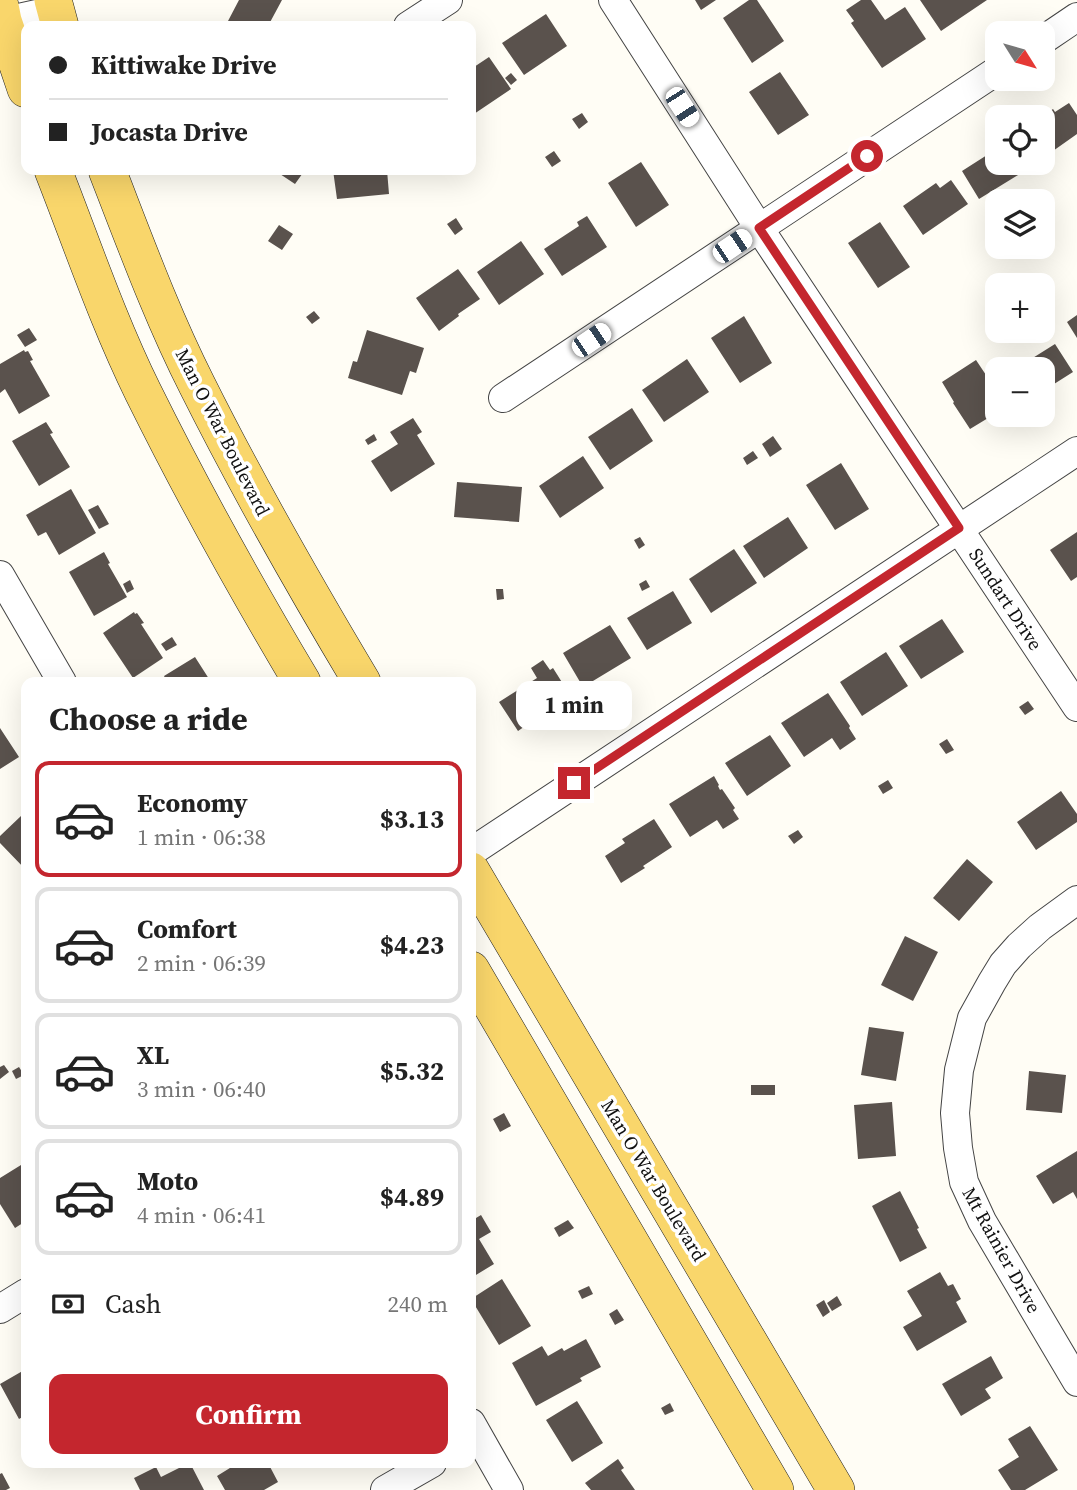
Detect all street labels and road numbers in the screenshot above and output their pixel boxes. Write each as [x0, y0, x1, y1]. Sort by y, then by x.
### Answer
street label: Man O War Boulevard [170, 344, 277, 520]
street label: Sundart Drive [963, 543, 1049, 655]
street label: Man O War Boulevard [595, 1094, 713, 1266]
street label: Mt Rainier Drive [957, 1182, 1047, 1318]

